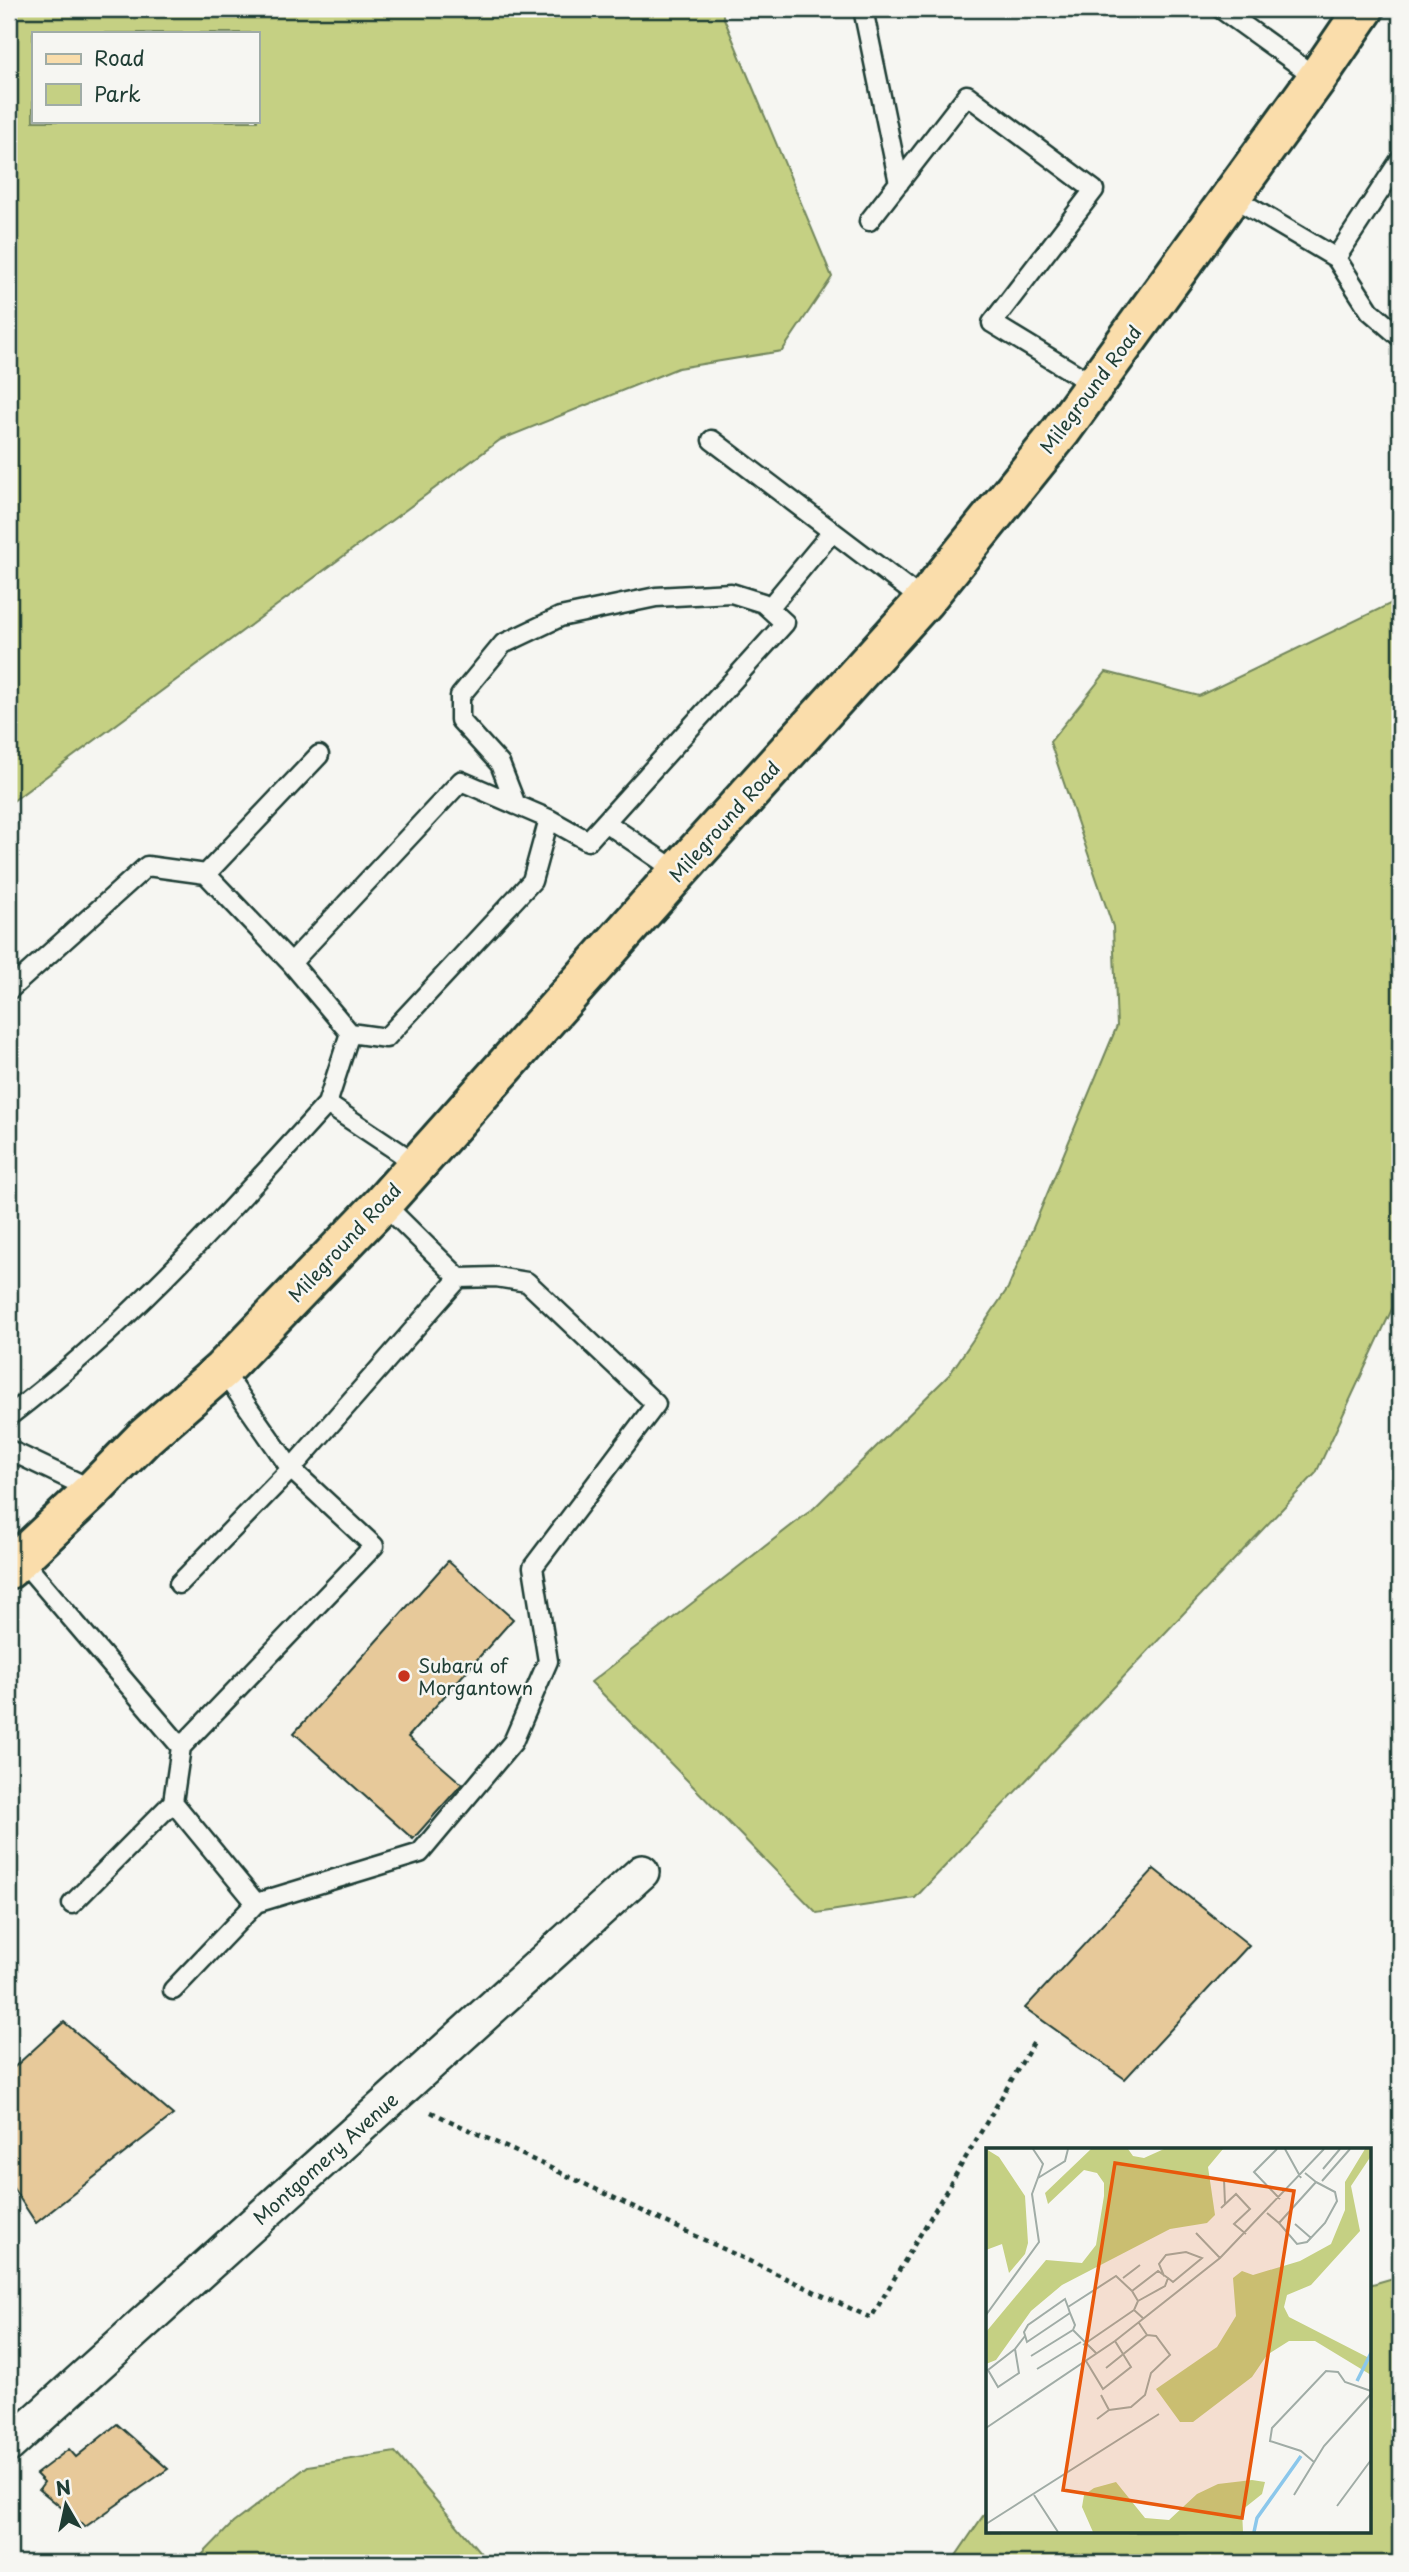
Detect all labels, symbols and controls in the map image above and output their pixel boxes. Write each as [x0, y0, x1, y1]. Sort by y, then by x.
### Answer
legend [32, 32, 259, 122]
text: Road [94, 41, 145, 73]
text: Park [94, 77, 141, 109]
street label: Mileground Road [1032, 319, 1148, 459]
street label: Mileground Road [662, 754, 786, 888]
street label: Mileground Road [281, 1176, 407, 1308]
place label: Subaru of Morgantown [418, 1651, 533, 1701]
marker: Subaru of Morgantown [396, 1668, 412, 1684]
street label: Montgomery Avenue [246, 2085, 404, 2231]
inset map [986, 2148, 1370, 2534]
north arrow [32, 2470, 102, 2540]
text: N [54, 2472, 73, 2502]

